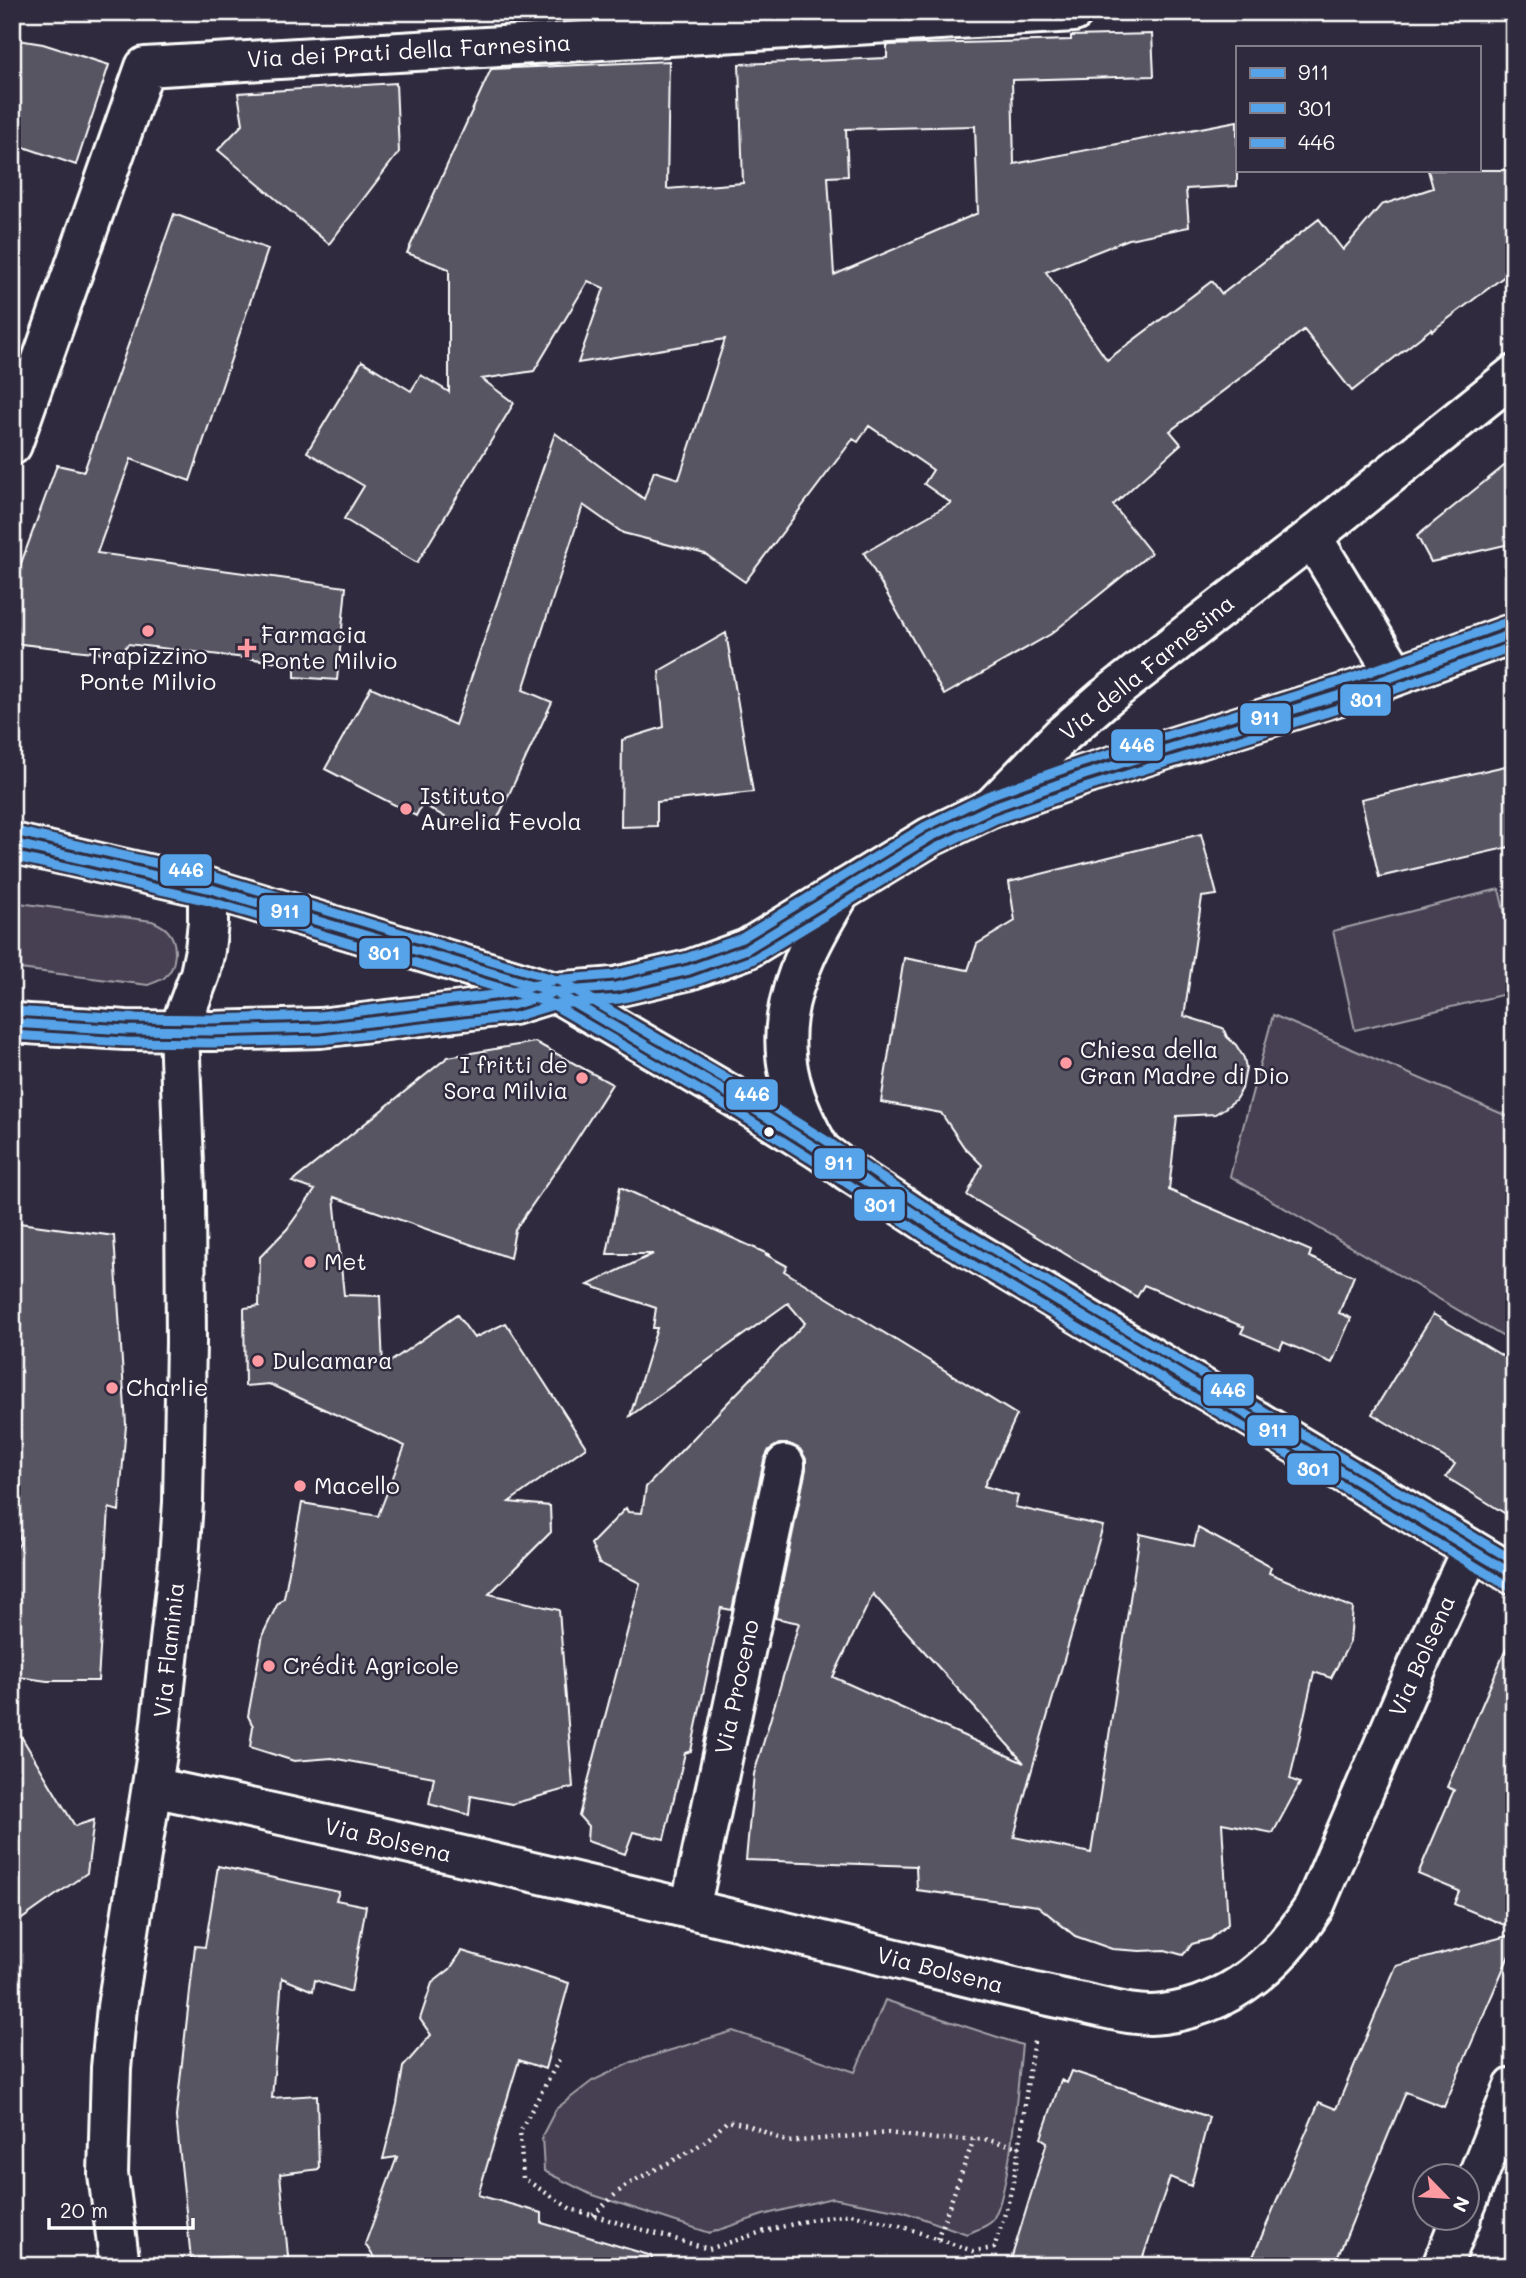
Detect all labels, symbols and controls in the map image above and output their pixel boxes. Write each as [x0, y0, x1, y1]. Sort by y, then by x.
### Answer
street label: Via dei Prati della Farnesina [246, 27, 572, 73]
legend [1236, 46, 1480, 172]
text: 911 [1298, 58, 1329, 85]
text: 301 [1298, 94, 1333, 121]
text: 446 [1298, 128, 1335, 155]
street label: Via della Farnesina [1053, 587, 1240, 747]
place label: Farmacia Ponte Milvio [261, 619, 397, 675]
marker: Trapizzino Ponte Milvio [140, 623, 156, 639]
place label: Trapizzino Ponte Milvio [80, 640, 216, 696]
marker: Farmacia Ponte Milvio [239, 640, 255, 656]
line badge: 301 [1339, 683, 1392, 717]
text: 301 [1350, 687, 1382, 712]
line badge: 911 [1239, 702, 1292, 735]
text: 911 [1251, 705, 1279, 730]
line badge: 446 [1110, 728, 1164, 762]
text: 446 [1119, 732, 1155, 757]
place label: Istituto Aurelia Fevola [420, 780, 582, 836]
marker: Istituto Aurelia Fevola [398, 801, 414, 817]
line badge: 446 [159, 853, 213, 887]
text: 446 [168, 857, 204, 882]
line badge: 911 [258, 894, 311, 928]
text: 911 [271, 898, 299, 923]
line badge: 301 [358, 937, 411, 970]
text: 301 [368, 940, 400, 965]
place label: Chiesa della Gran Madre di Dio [1080, 1034, 1289, 1090]
place label: I fritti de Sora Milvia [444, 1049, 568, 1105]
marker: Chiesa della Gran Madre di Dio [1058, 1055, 1074, 1071]
marker: I fritti de Sora Milvia [574, 1070, 590, 1086]
line badge: 446 [725, 1078, 779, 1111]
text: 446 [734, 1081, 770, 1106]
unlabelled marker [762, 1125, 776, 1139]
line badge: 911 [813, 1147, 866, 1180]
text: 911 [825, 1150, 853, 1175]
line badge: 301 [853, 1188, 906, 1222]
text: 301 [864, 1192, 896, 1217]
place label: Met [324, 1246, 367, 1276]
marker: Met [302, 1254, 318, 1270]
place label: Dulcamara [272, 1345, 393, 1375]
marker: Dulcamara [250, 1353, 266, 1369]
place label: Charlie [126, 1372, 208, 1402]
line badge: 446 [1202, 1373, 1255, 1407]
text: 446 [1210, 1377, 1246, 1402]
marker: Charlie [104, 1380, 120, 1396]
line badge: 911 [1246, 1414, 1300, 1447]
text: 911 [1259, 1417, 1287, 1442]
line badge: 301 [1286, 1452, 1340, 1486]
text: 301 [1297, 1456, 1329, 1481]
place label: Macello [314, 1470, 400, 1500]
marker: Macello [292, 1478, 308, 1494]
street label: Via Flaminia [146, 1581, 190, 1719]
street label: Via Bolsena [1381, 1590, 1461, 1721]
street label: Via Proceno [707, 1617, 765, 1757]
place label: Crédit Agricole [283, 1650, 459, 1680]
marker: Crédit Agricole [261, 1658, 277, 1674]
street label: Via Bolsena [322, 1810, 455, 1868]
street label: Via Bolsena [874, 1939, 1007, 1999]
north arrow [1410, 2162, 1480, 2232]
scale bar [49, 2187, 192, 2231]
text: N [1447, 2193, 1476, 2216]
text: 20 m [60, 2196, 108, 2223]

